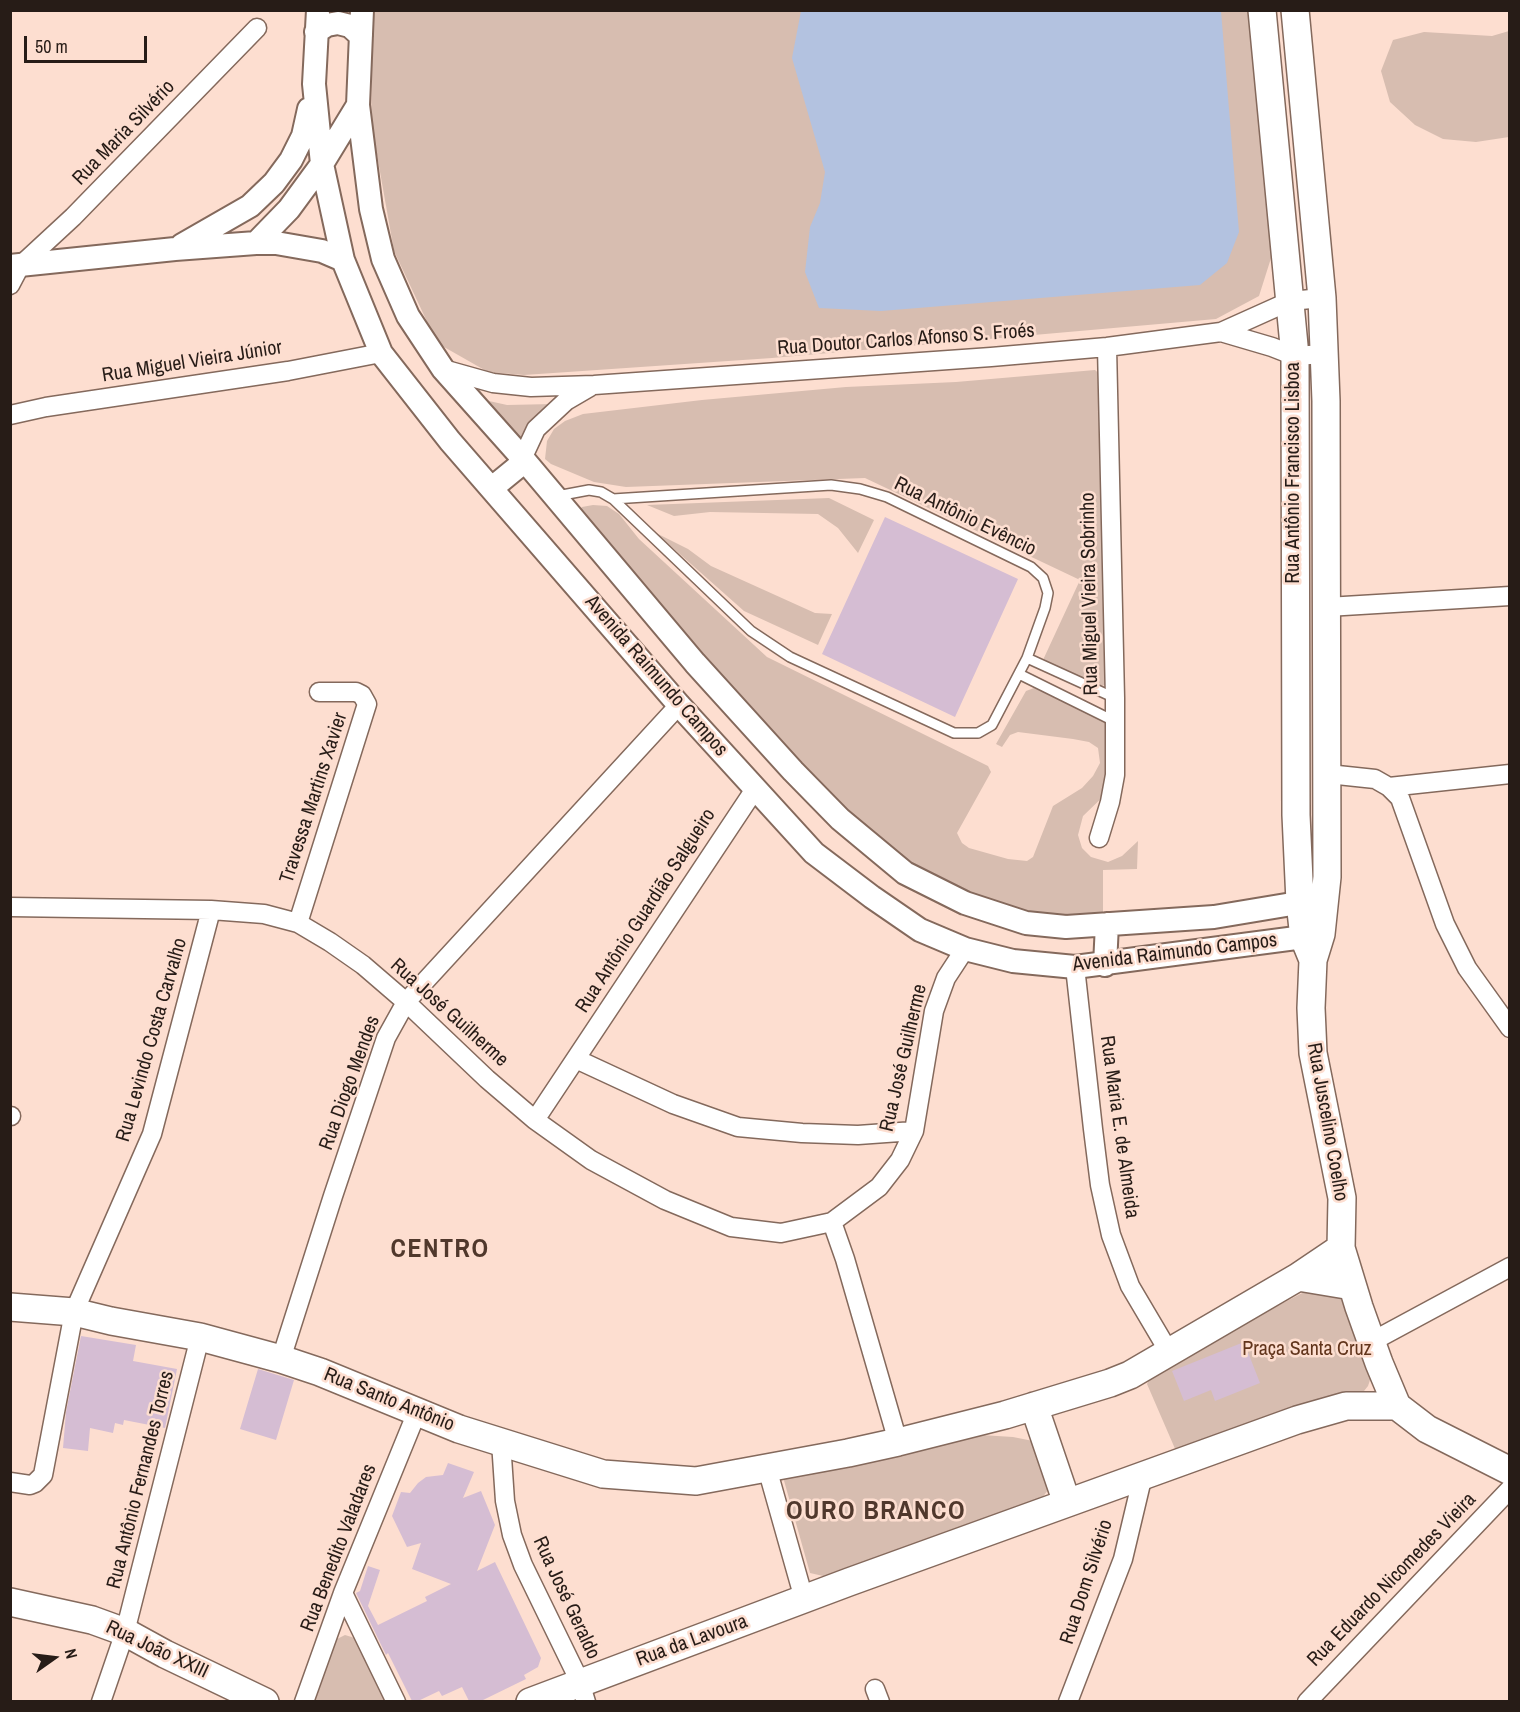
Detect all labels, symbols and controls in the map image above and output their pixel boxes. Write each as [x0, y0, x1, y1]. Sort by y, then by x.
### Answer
scale bar [27, 24, 150, 62]
text: 50 m [35, 34, 68, 59]
street label: Rua Maria Silvério [68, 75, 180, 191]
street label: Rua Doutor Carlos Afonso S. Froés [776, 319, 1036, 361]
street label: Rua Miguel Vieira Júnior [100, 336, 284, 388]
street label: Rua Antônio Francisco Lisboa [1282, 362, 1306, 584]
street label: Rua Antônio Evêncio [890, 472, 1040, 562]
street label: Rua Miguel Vieira Sobrinho [1076, 492, 1104, 696]
street label: Avenida Raimundo Campos [579, 590, 733, 762]
street label: Travessa Martins Xavier [275, 710, 353, 886]
street label: Rua Antônio Guardião Salgueiro [571, 804, 721, 1018]
street label: Avenida Raimundo Campos [1071, 929, 1279, 977]
street label: Rua Levindo Costa Carvalho [111, 935, 193, 1145]
street label: Rua José Guilherme [385, 954, 513, 1072]
street label: Rua José Guilherme [875, 982, 933, 1134]
street label: Rua Diogo Mendes [315, 1013, 385, 1153]
street label: Rua Maria E. de Almeida [1094, 1034, 1144, 1220]
street label: Rua Juscelino Coelho [1301, 1041, 1353, 1203]
district label: CENTRO [390, 1234, 490, 1266]
park label: Praça Santa Cruz [1242, 1338, 1372, 1362]
street label: Rua Santo Antônio [320, 1363, 458, 1437]
street label: Rua Antônio Fernandes Torres [102, 1369, 180, 1591]
street label: Rua Benedito Valadares [296, 1461, 382, 1635]
street label: Rua Eduardo Nicomedes Vieira [1303, 1488, 1481, 1672]
district label: OURO BRANCO [786, 1496, 966, 1528]
street label: Rua Dom Silvério [1056, 1517, 1118, 1647]
street label: Rua José Geraldo [527, 1533, 605, 1663]
street label: Rua da Lavoura [633, 1610, 751, 1672]
street label: Rua João XXIII [102, 1616, 212, 1684]
north arrow [24, 1628, 84, 1688]
text: N [60, 1646, 83, 1661]

